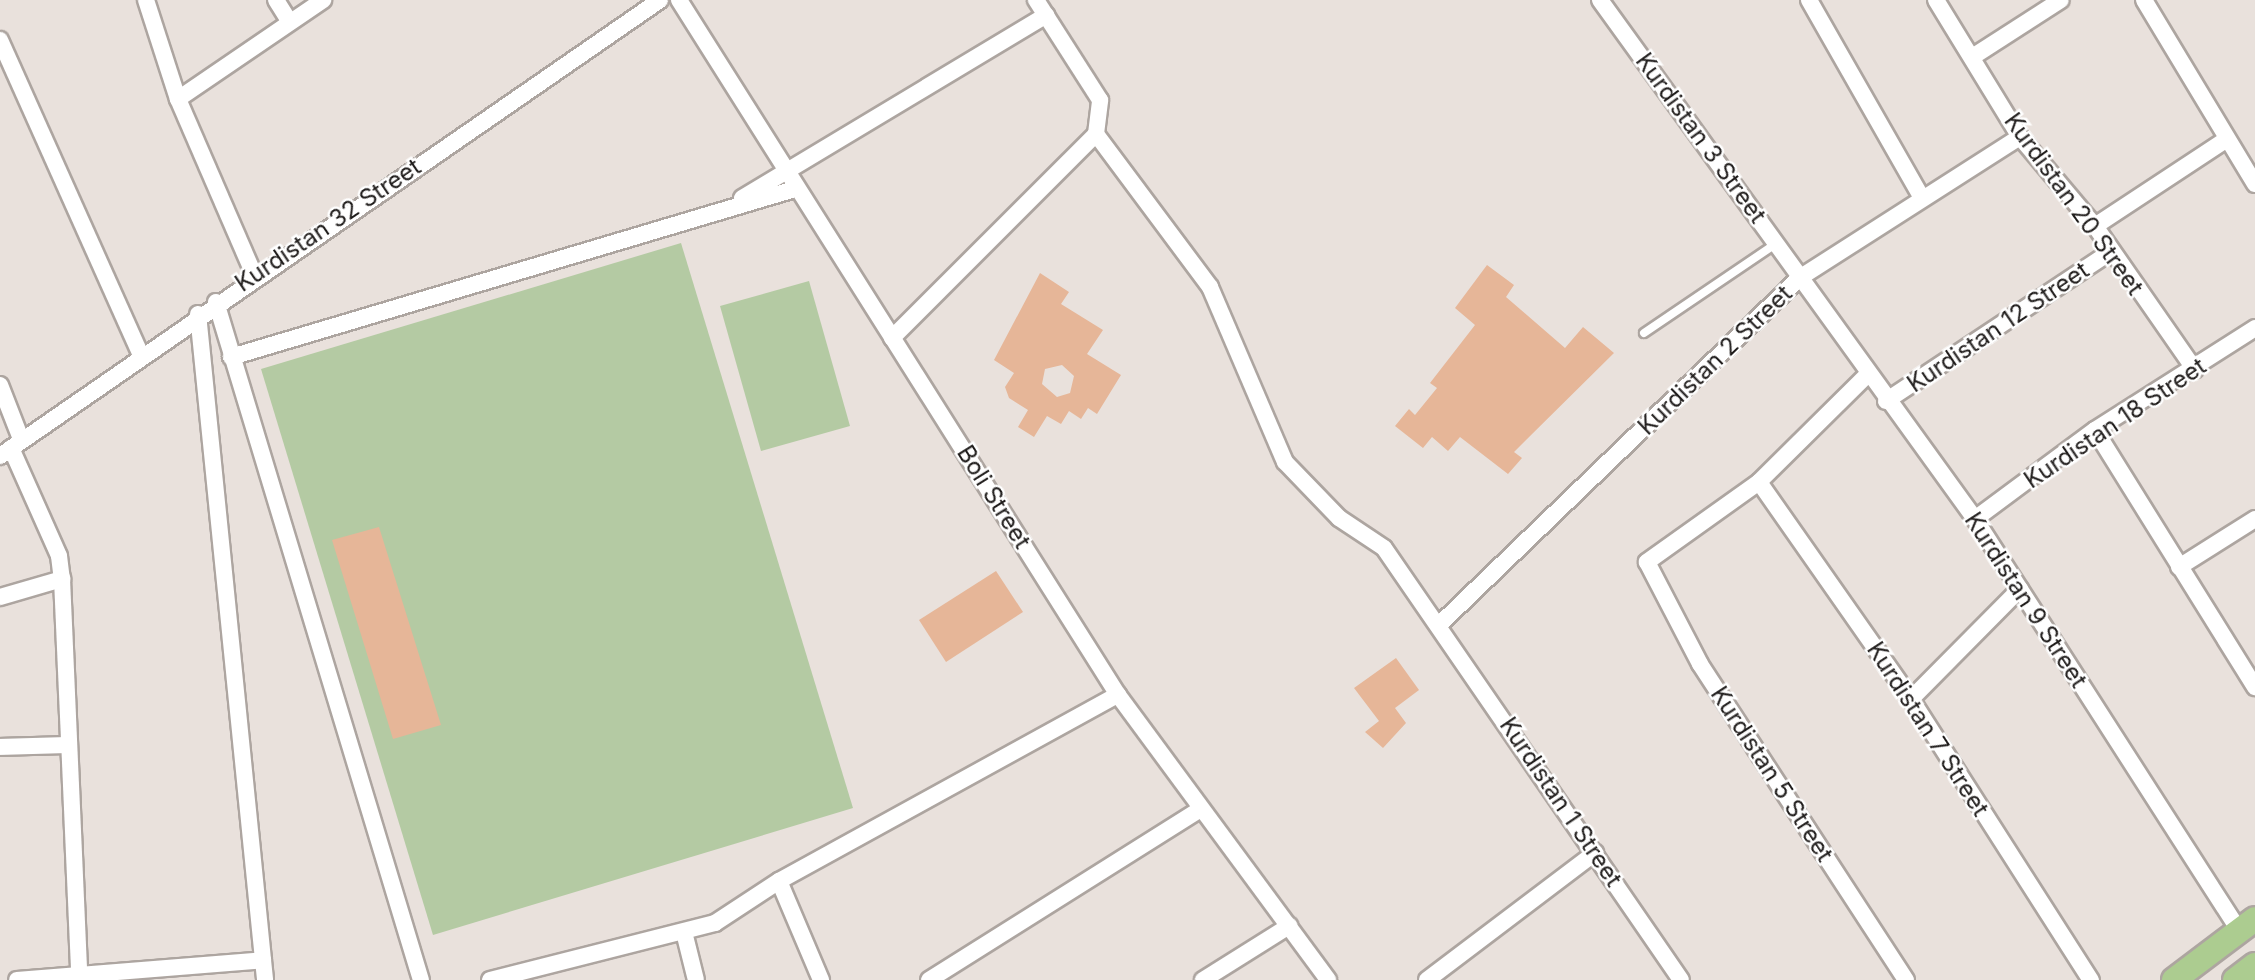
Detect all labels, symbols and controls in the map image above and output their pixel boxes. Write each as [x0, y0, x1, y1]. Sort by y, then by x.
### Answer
street label: Kurdistan 3 Street [1630, 47, 1772, 229]
street label: Kurdistan 20 Street [1998, 107, 2150, 301]
street label: Kurdistan 32 Street [230, 152, 426, 298]
street label: Kurdistan 12 Street [1902, 256, 2094, 398]
street label: Kurdistan 2 Street [1632, 279, 1798, 441]
street label: Kurdistan 18 Street [2019, 352, 2211, 494]
street label: Boli Street [951, 440, 1037, 554]
street label: Kurdistan 9 Street [1959, 507, 2093, 693]
street label: Kurdistan 7 Street [1861, 637, 1995, 821]
street label: Kurdistan 5 Street [1705, 681, 1839, 867]
street label: Kurdistan 1 Street [1494, 712, 1628, 892]

